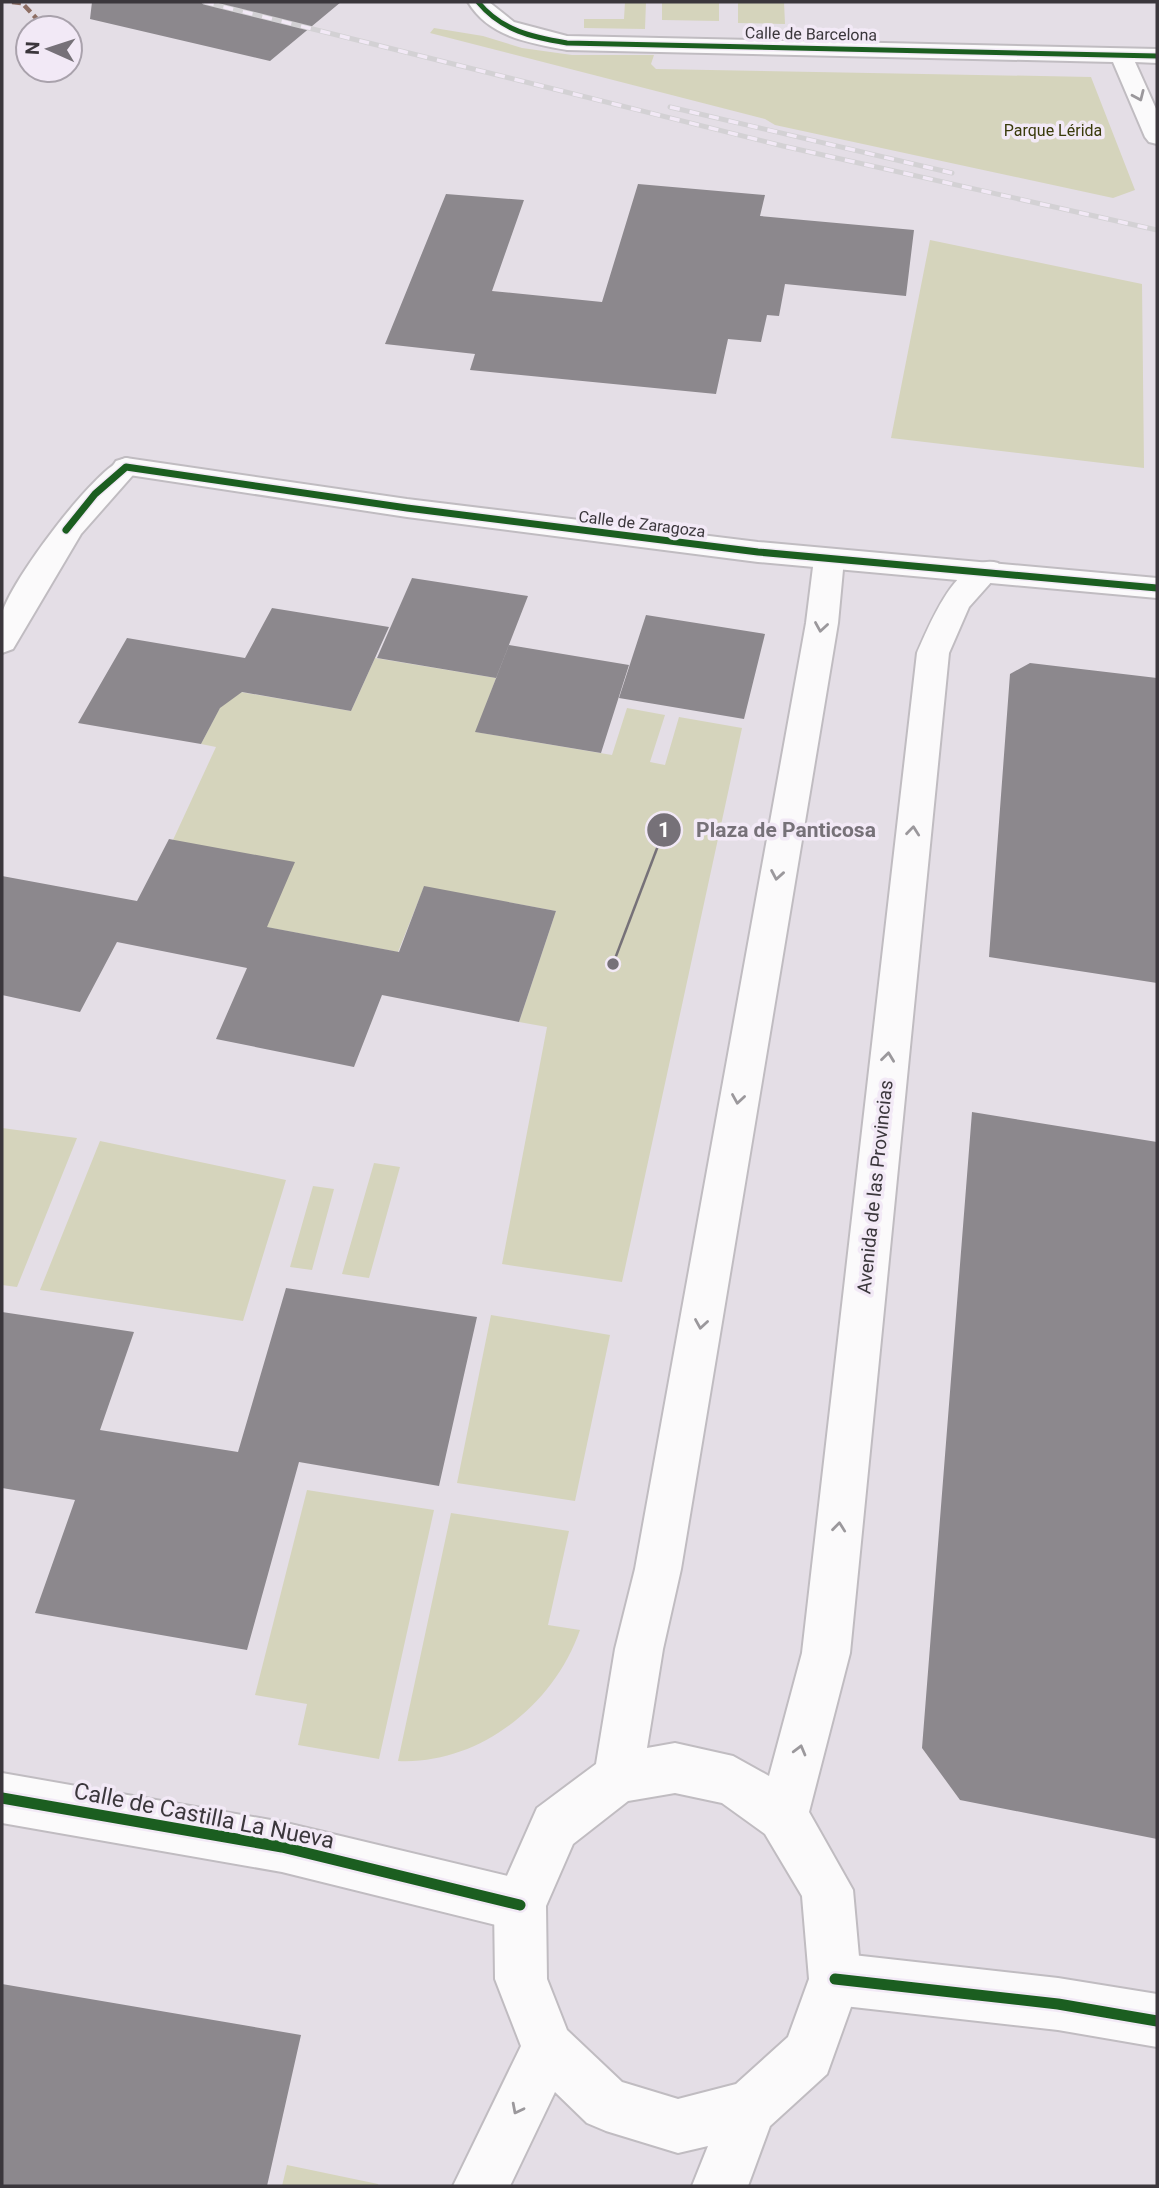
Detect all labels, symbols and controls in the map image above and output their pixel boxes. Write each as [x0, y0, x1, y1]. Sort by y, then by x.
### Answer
north arrow [14, 14, 84, 84]
street label: Calle de Barcelona [745, 23, 877, 45]
text: N [21, 41, 44, 55]
one-way arrow [1131, 89, 1145, 101]
park label: Parque Lérida [1004, 121, 1102, 140]
street label: Calle de Zaragoza [578, 507, 706, 541]
one-way arrow [814, 621, 829, 633]
callout: Plaza de Panticosa [647, 809, 890, 851]
text: 1 [658, 818, 670, 842]
text: Plaza de Panticosa [696, 818, 876, 842]
one-way arrow [906, 825, 921, 837]
one-way arrow [770, 869, 785, 881]
one-way arrow [881, 1051, 896, 1063]
street label: Avenida de las Provincias [852, 1079, 898, 1295]
one-way arrow [731, 1094, 746, 1105]
one-way arrow [694, 1318, 709, 1330]
one-way arrow [832, 1521, 847, 1533]
one-way arrow [792, 1745, 806, 1757]
street label: Calle de Castilla La Nueva [72, 1778, 336, 1854]
one-way arrow [512, 2102, 526, 2114]

